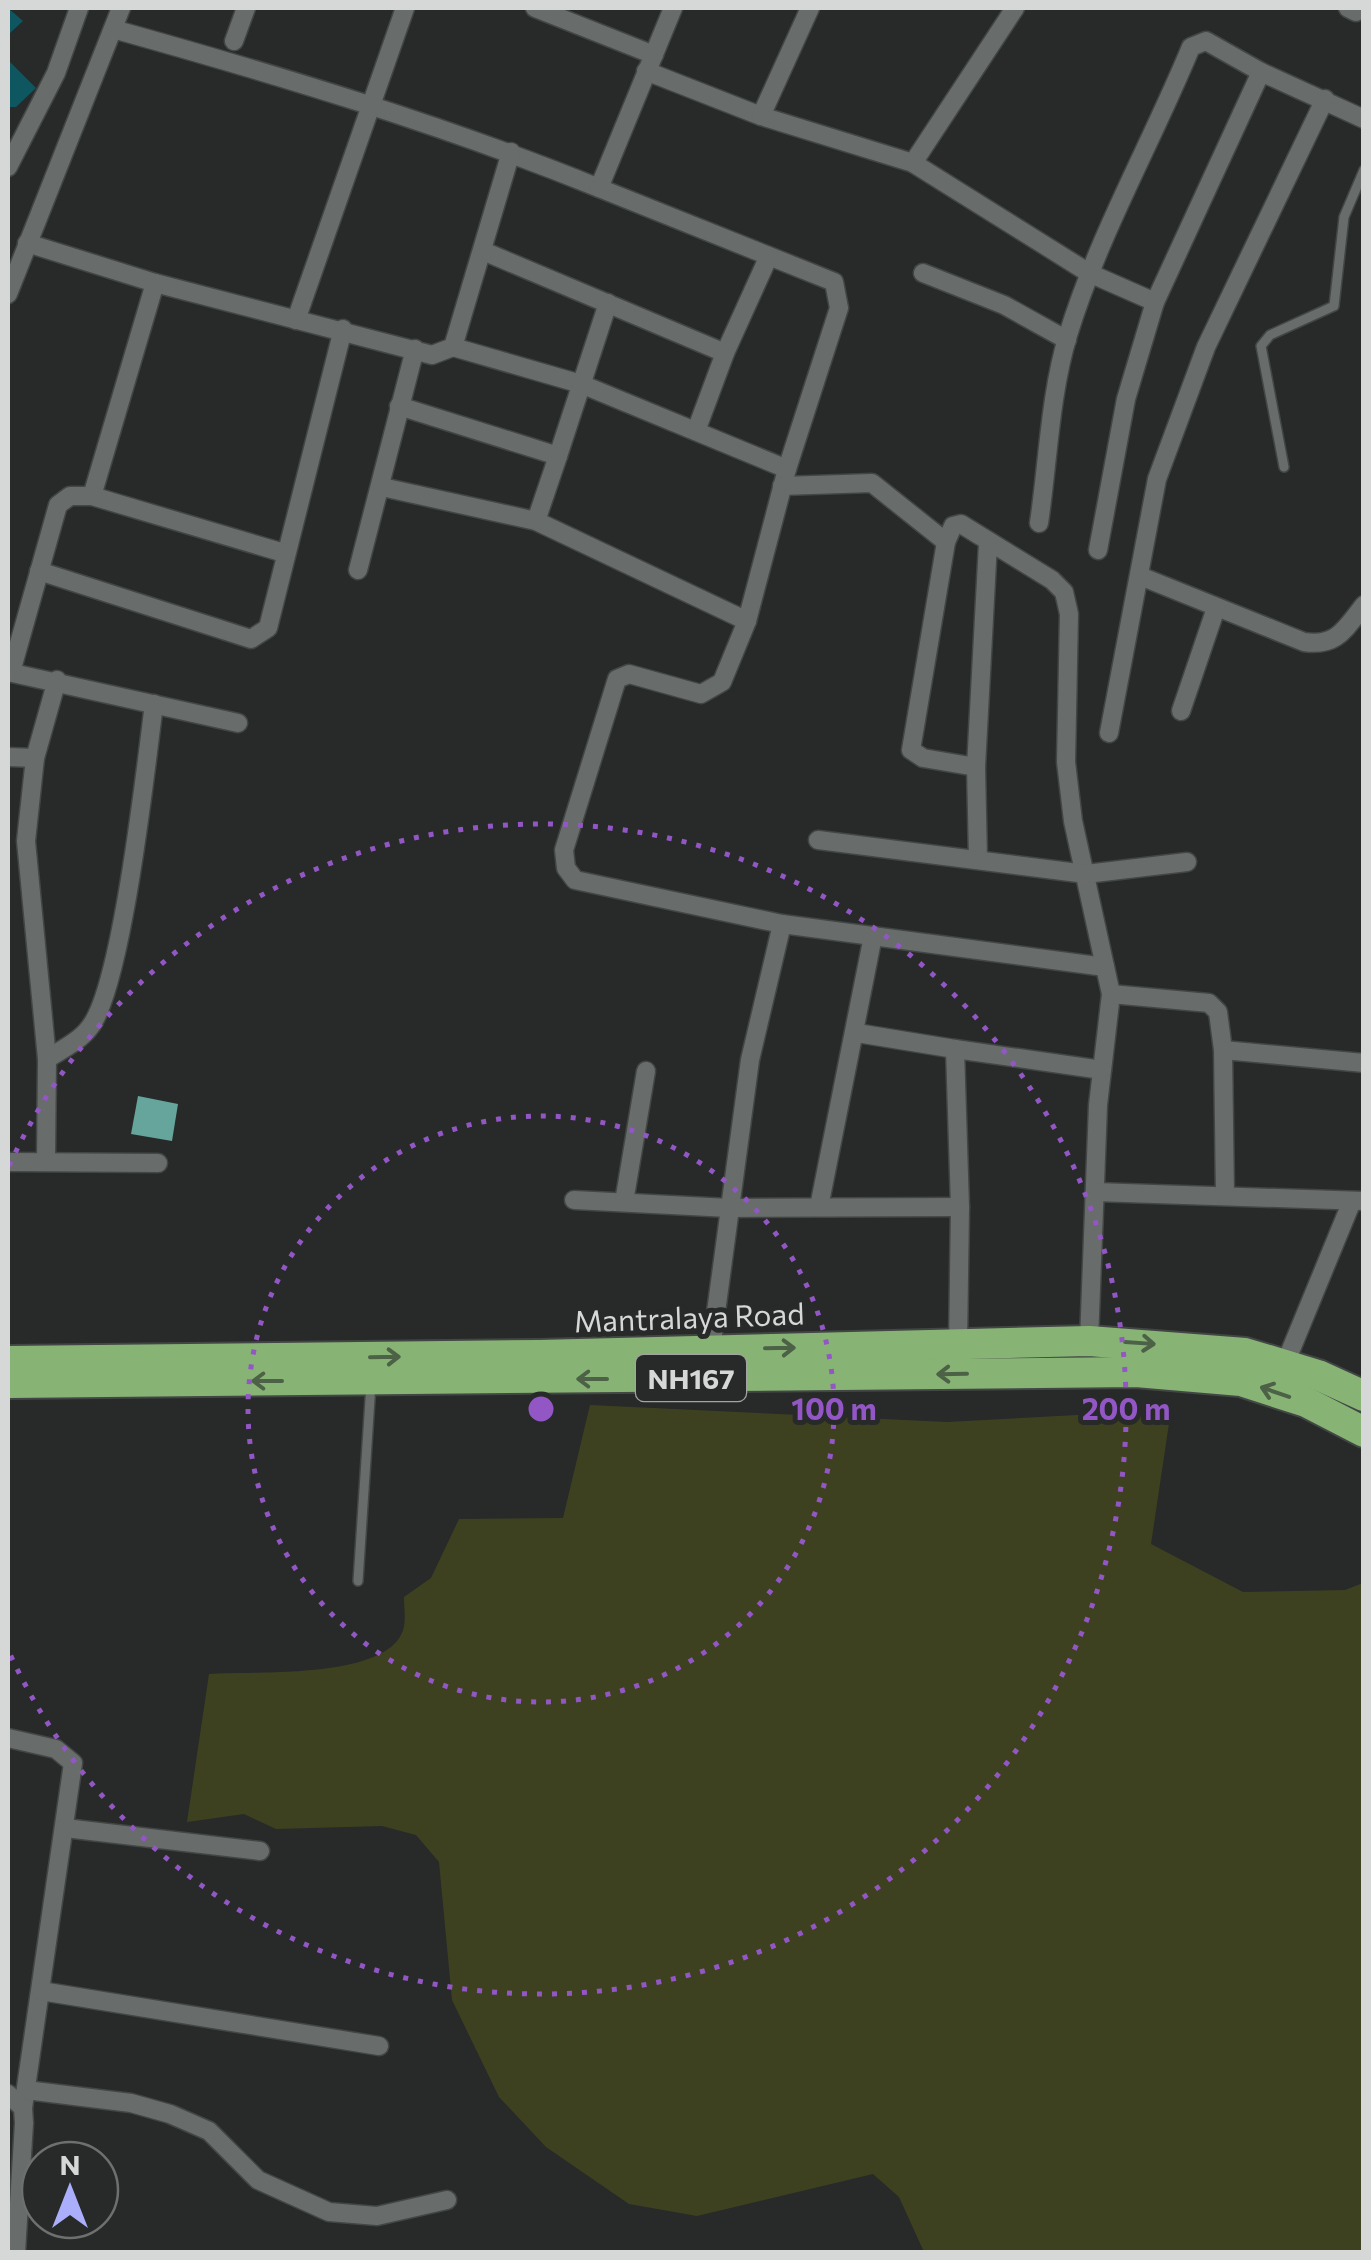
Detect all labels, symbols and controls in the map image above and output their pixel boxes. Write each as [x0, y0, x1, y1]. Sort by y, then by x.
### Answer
street label: Mantralaya Road [573, 1293, 805, 1339]
one-way arrow [1123, 1333, 1155, 1352]
one-way arrow [762, 1338, 795, 1358]
one-way arrow [368, 1347, 400, 1366]
road number: NH167 [636, 1355, 746, 1401]
one-way arrow [937, 1364, 969, 1383]
one-way arrow [577, 1370, 610, 1388]
one-way arrow [252, 1372, 284, 1390]
one-way arrow [1259, 1381, 1291, 1399]
text: 100 m [791, 1389, 877, 1426]
text: 200 m [1082, 1389, 1170, 1426]
centre of rings [523, 1391, 559, 1427]
north arrow [20, 2140, 120, 2240]
text: N [60, 2147, 81, 2181]

